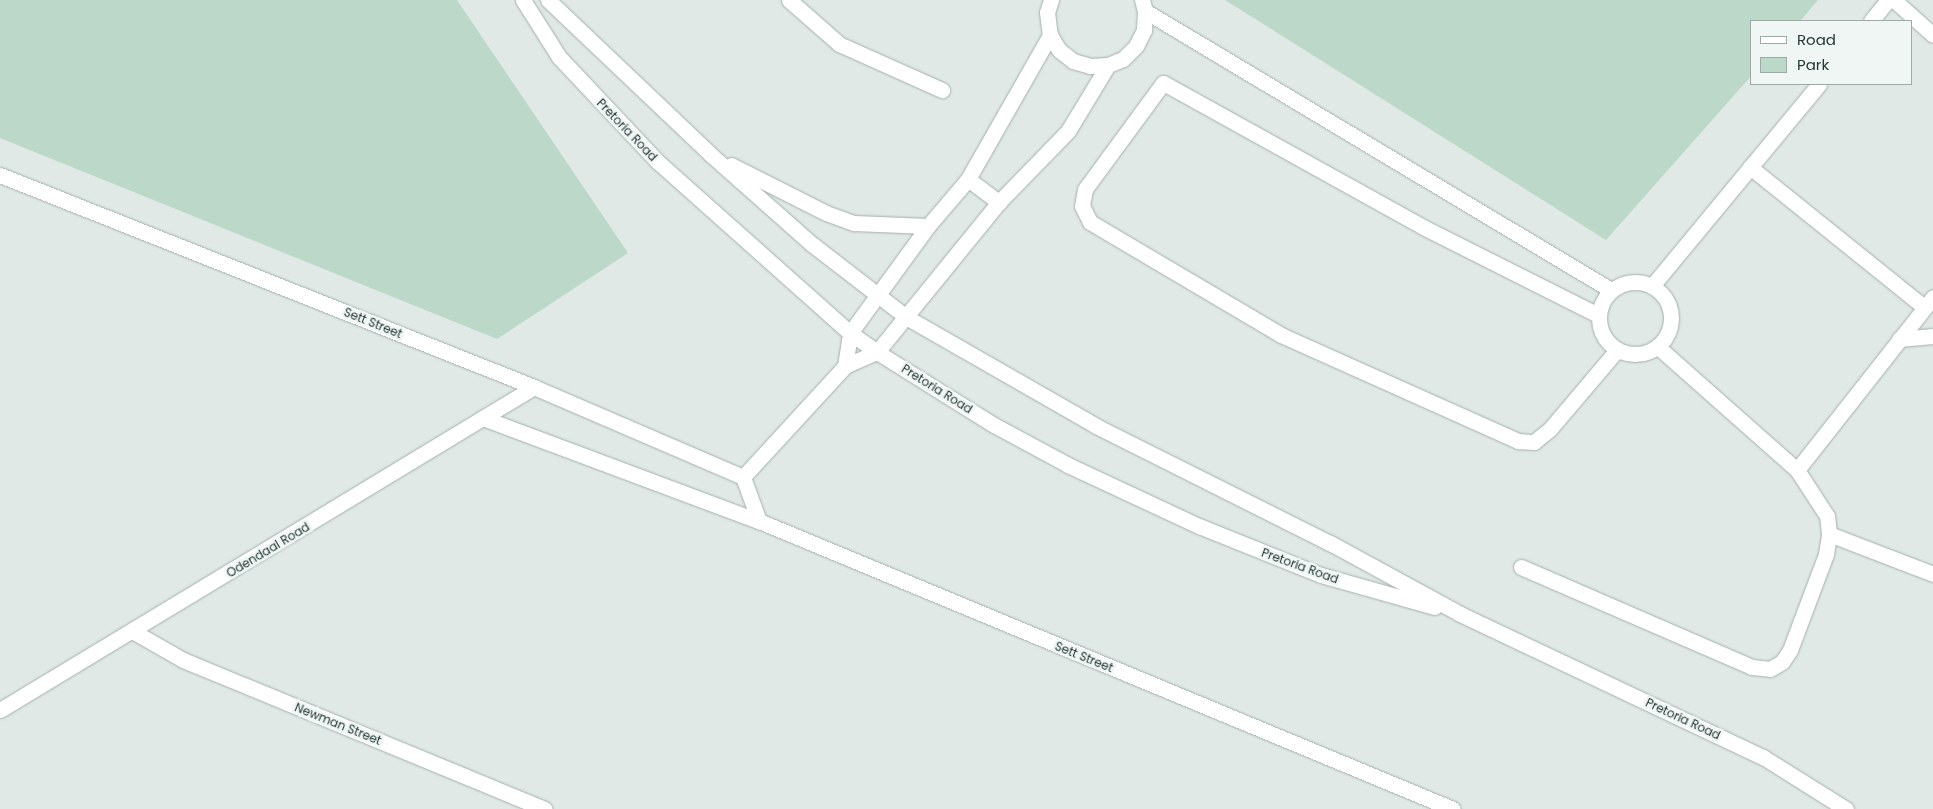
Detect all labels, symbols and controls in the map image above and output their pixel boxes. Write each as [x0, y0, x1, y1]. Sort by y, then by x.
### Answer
legend [1750, 20, 1913, 85]
text: Road [1797, 29, 1836, 50]
text: Park [1797, 54, 1829, 75]
street label: Pretoria Road [594, 96, 660, 164]
street label: Sett Street [342, 305, 404, 341]
street label: Pretoria Road [899, 361, 975, 417]
street label: Odendaal Road [224, 520, 312, 580]
street label: Pretoria Road [1260, 545, 1340, 587]
street label: Sett Street [1053, 639, 1115, 675]
street label: Pretoria Road [1643, 695, 1723, 743]
street label: Newman Street [293, 700, 383, 748]

